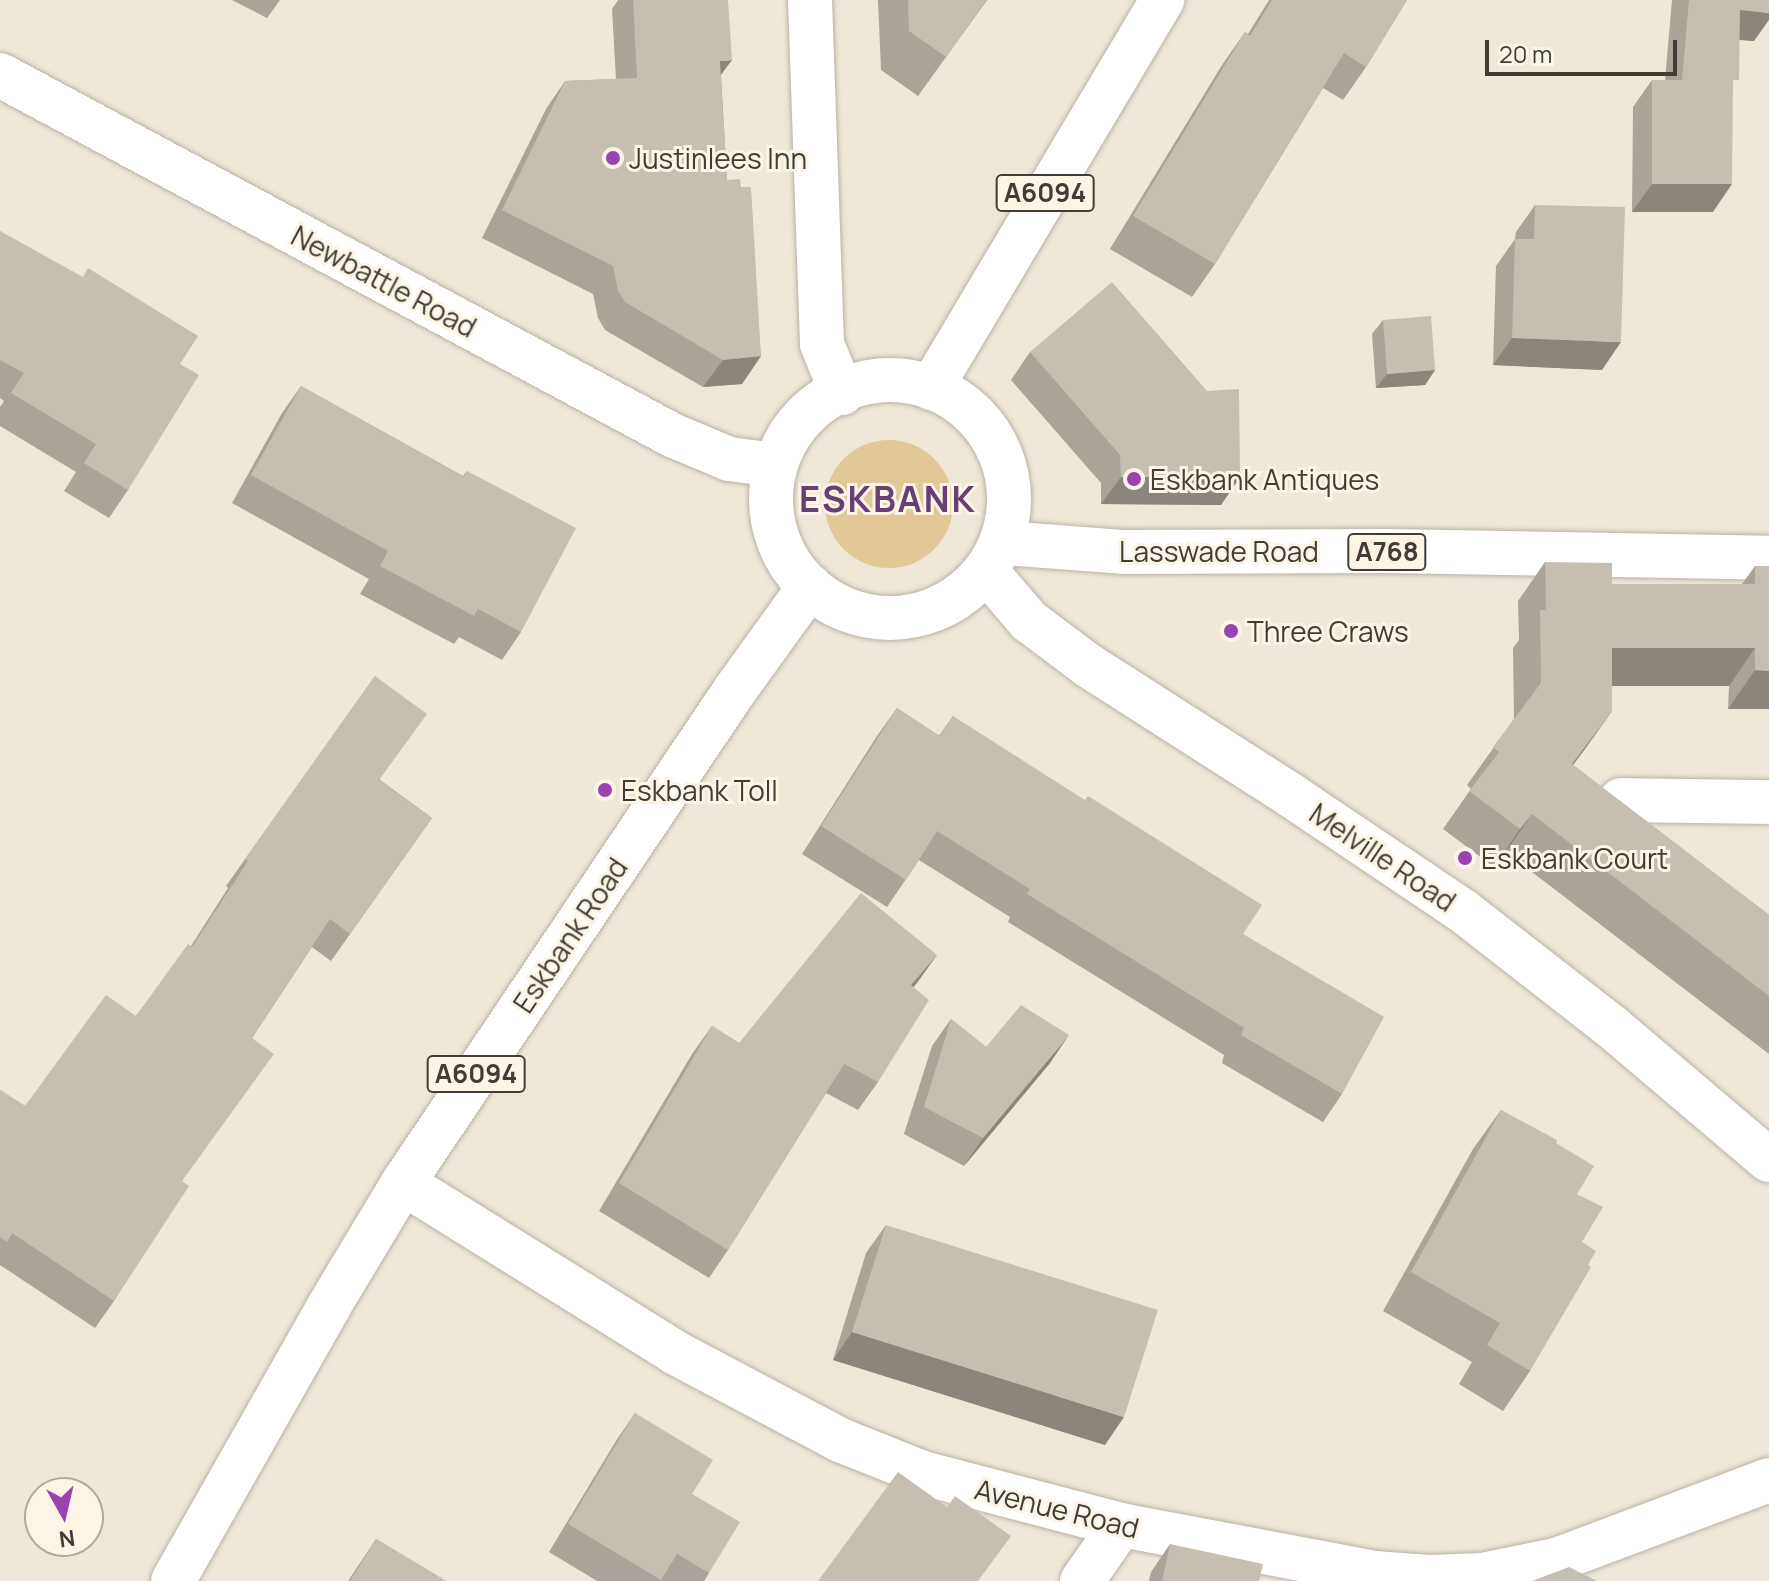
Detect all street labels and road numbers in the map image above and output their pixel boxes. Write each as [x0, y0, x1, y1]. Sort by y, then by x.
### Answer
road number: A6094 [995, 171, 1095, 215]
street label: Newbattle Road [286, 218, 482, 344]
road number: A768 [1347, 530, 1427, 574]
street label: Lasswade Road [1119, 534, 1319, 568]
street label: Melville Road [1304, 796, 1462, 918]
street label: Eskbank Road [506, 851, 634, 1019]
road number: A6094 [426, 1052, 526, 1096]
street label: Avenue Road [972, 1471, 1142, 1545]

